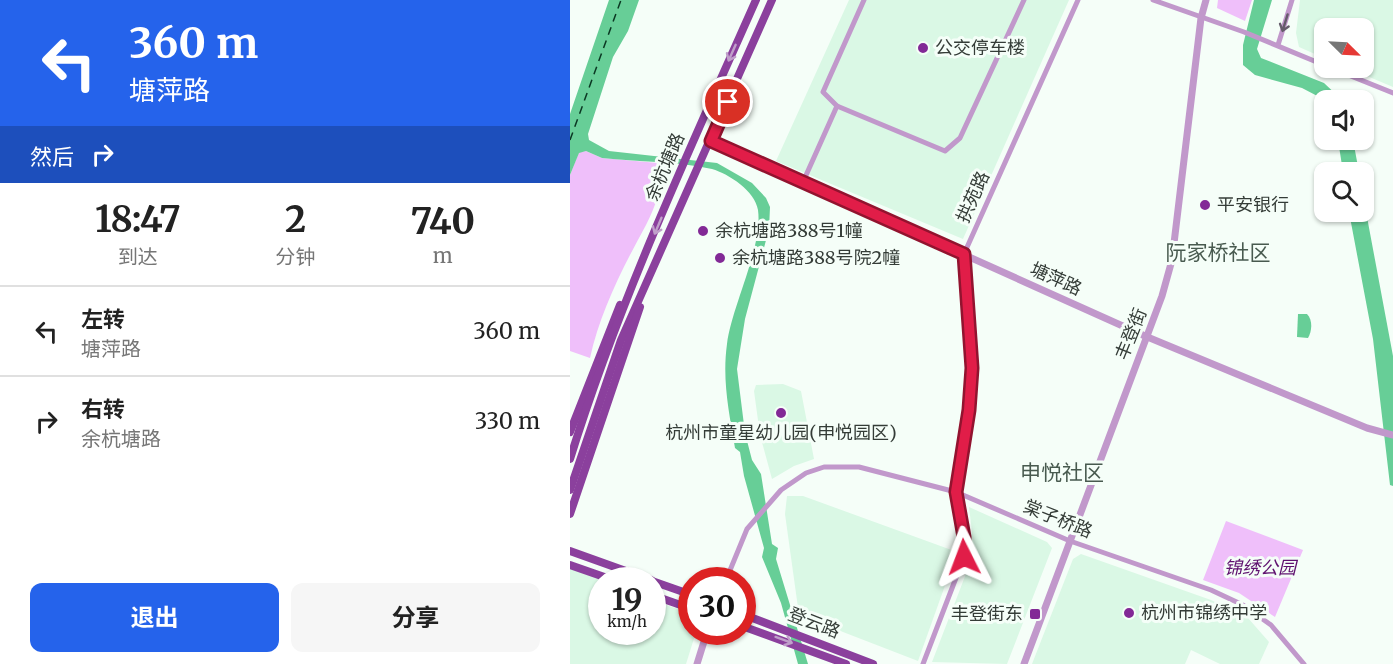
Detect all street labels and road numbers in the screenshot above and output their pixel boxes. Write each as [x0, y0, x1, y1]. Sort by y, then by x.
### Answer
street label: 余杭塘路 [640, 129, 689, 204]
street label: 拱苑路 [951, 167, 994, 226]
street label: 塘萍路 [1027, 257, 1086, 300]
street label: 丰登街 [1110, 304, 1151, 363]
street label: 棠子桥路 [1021, 494, 1096, 543]
street label: 登云路 [785, 602, 844, 643]

